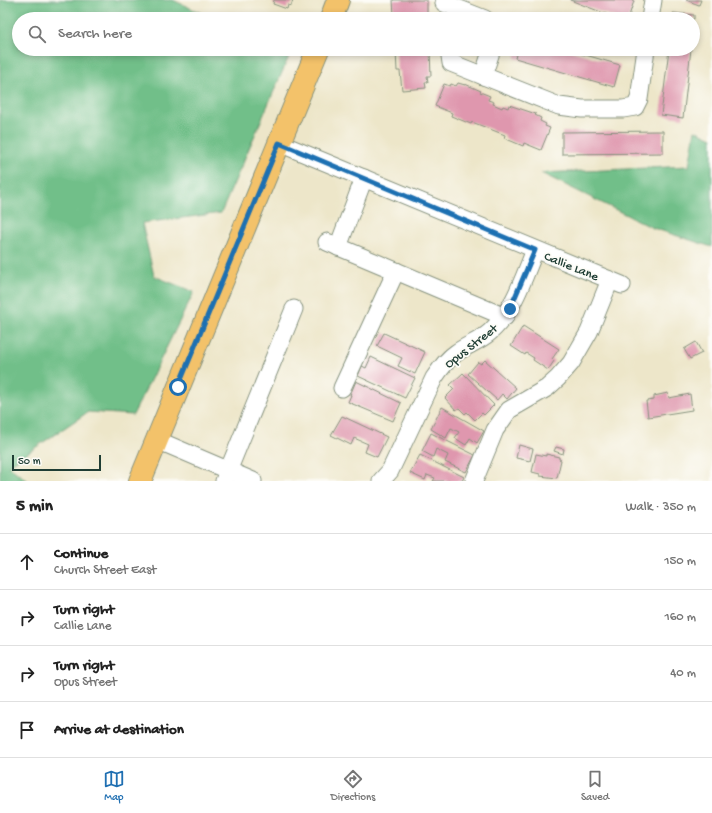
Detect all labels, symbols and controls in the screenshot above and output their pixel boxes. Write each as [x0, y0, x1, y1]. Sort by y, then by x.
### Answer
search box [12, 12, 700, 56]
icon: search [26, 23, 48, 45]
text: Search here [58, 25, 132, 43]
street label: Callie Lane [542, 250, 601, 285]
route end [501, 300, 519, 318]
street label: Opus Street [442, 321, 502, 372]
route start [169, 378, 187, 396]
scale bar [12, 453, 101, 472]
text: 50 m [18, 456, 40, 468]
text: 5 min [16, 497, 53, 517]
text: Walk · 350 m [626, 500, 696, 515]
text: Continue [54, 545, 108, 563]
icon: ahead [16, 551, 38, 573]
text: 150 m [664, 554, 696, 569]
text: Church Street East [54, 563, 156, 578]
text: Turn right [54, 601, 114, 619]
icon: right [16, 607, 38, 629]
text: 160 m [664, 610, 696, 625]
text: Callie Lane [54, 619, 111, 634]
text: Turn right [54, 657, 114, 675]
icon: right [16, 663, 38, 685]
text: 40 m [670, 666, 696, 681]
text: Opus Street [54, 675, 117, 690]
icon: arrive [16, 719, 38, 741]
text: Arrive at destination [54, 721, 184, 739]
tab: Map [103, 768, 125, 804]
tab: Directions [331, 768, 375, 804]
tab: Saved [581, 768, 609, 804]

